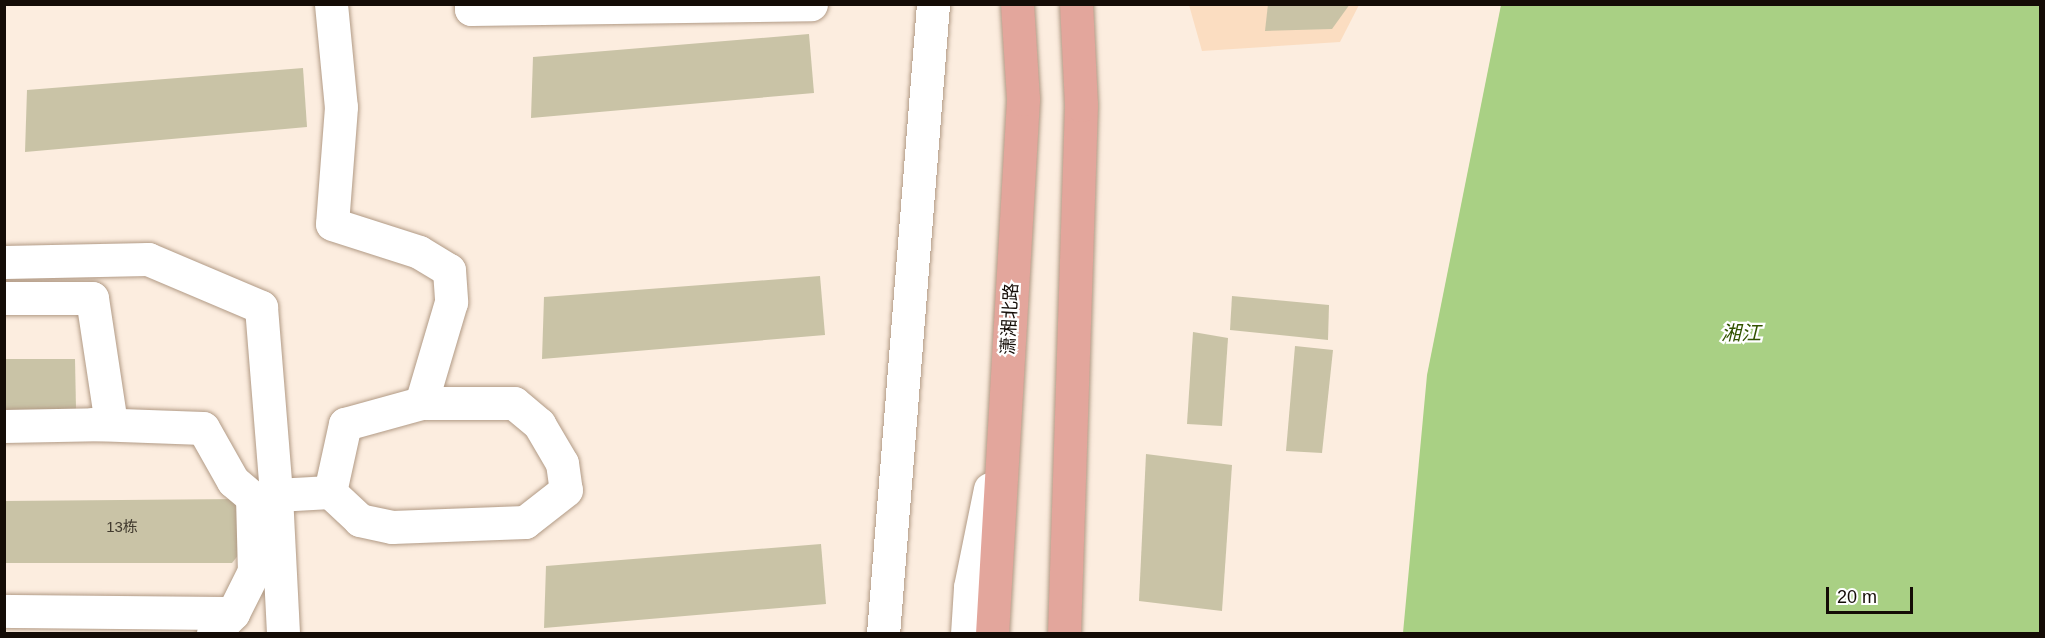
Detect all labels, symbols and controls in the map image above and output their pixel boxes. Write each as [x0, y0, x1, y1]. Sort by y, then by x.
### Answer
street label: 潇湘北路 [997, 282, 1023, 356]
water label: 湘江 [1721, 321, 1761, 345]
house number: 13栋 [106, 518, 138, 536]
scale bar [1829, 575, 1916, 613]
text: 20 m [1837, 587, 1877, 607]

